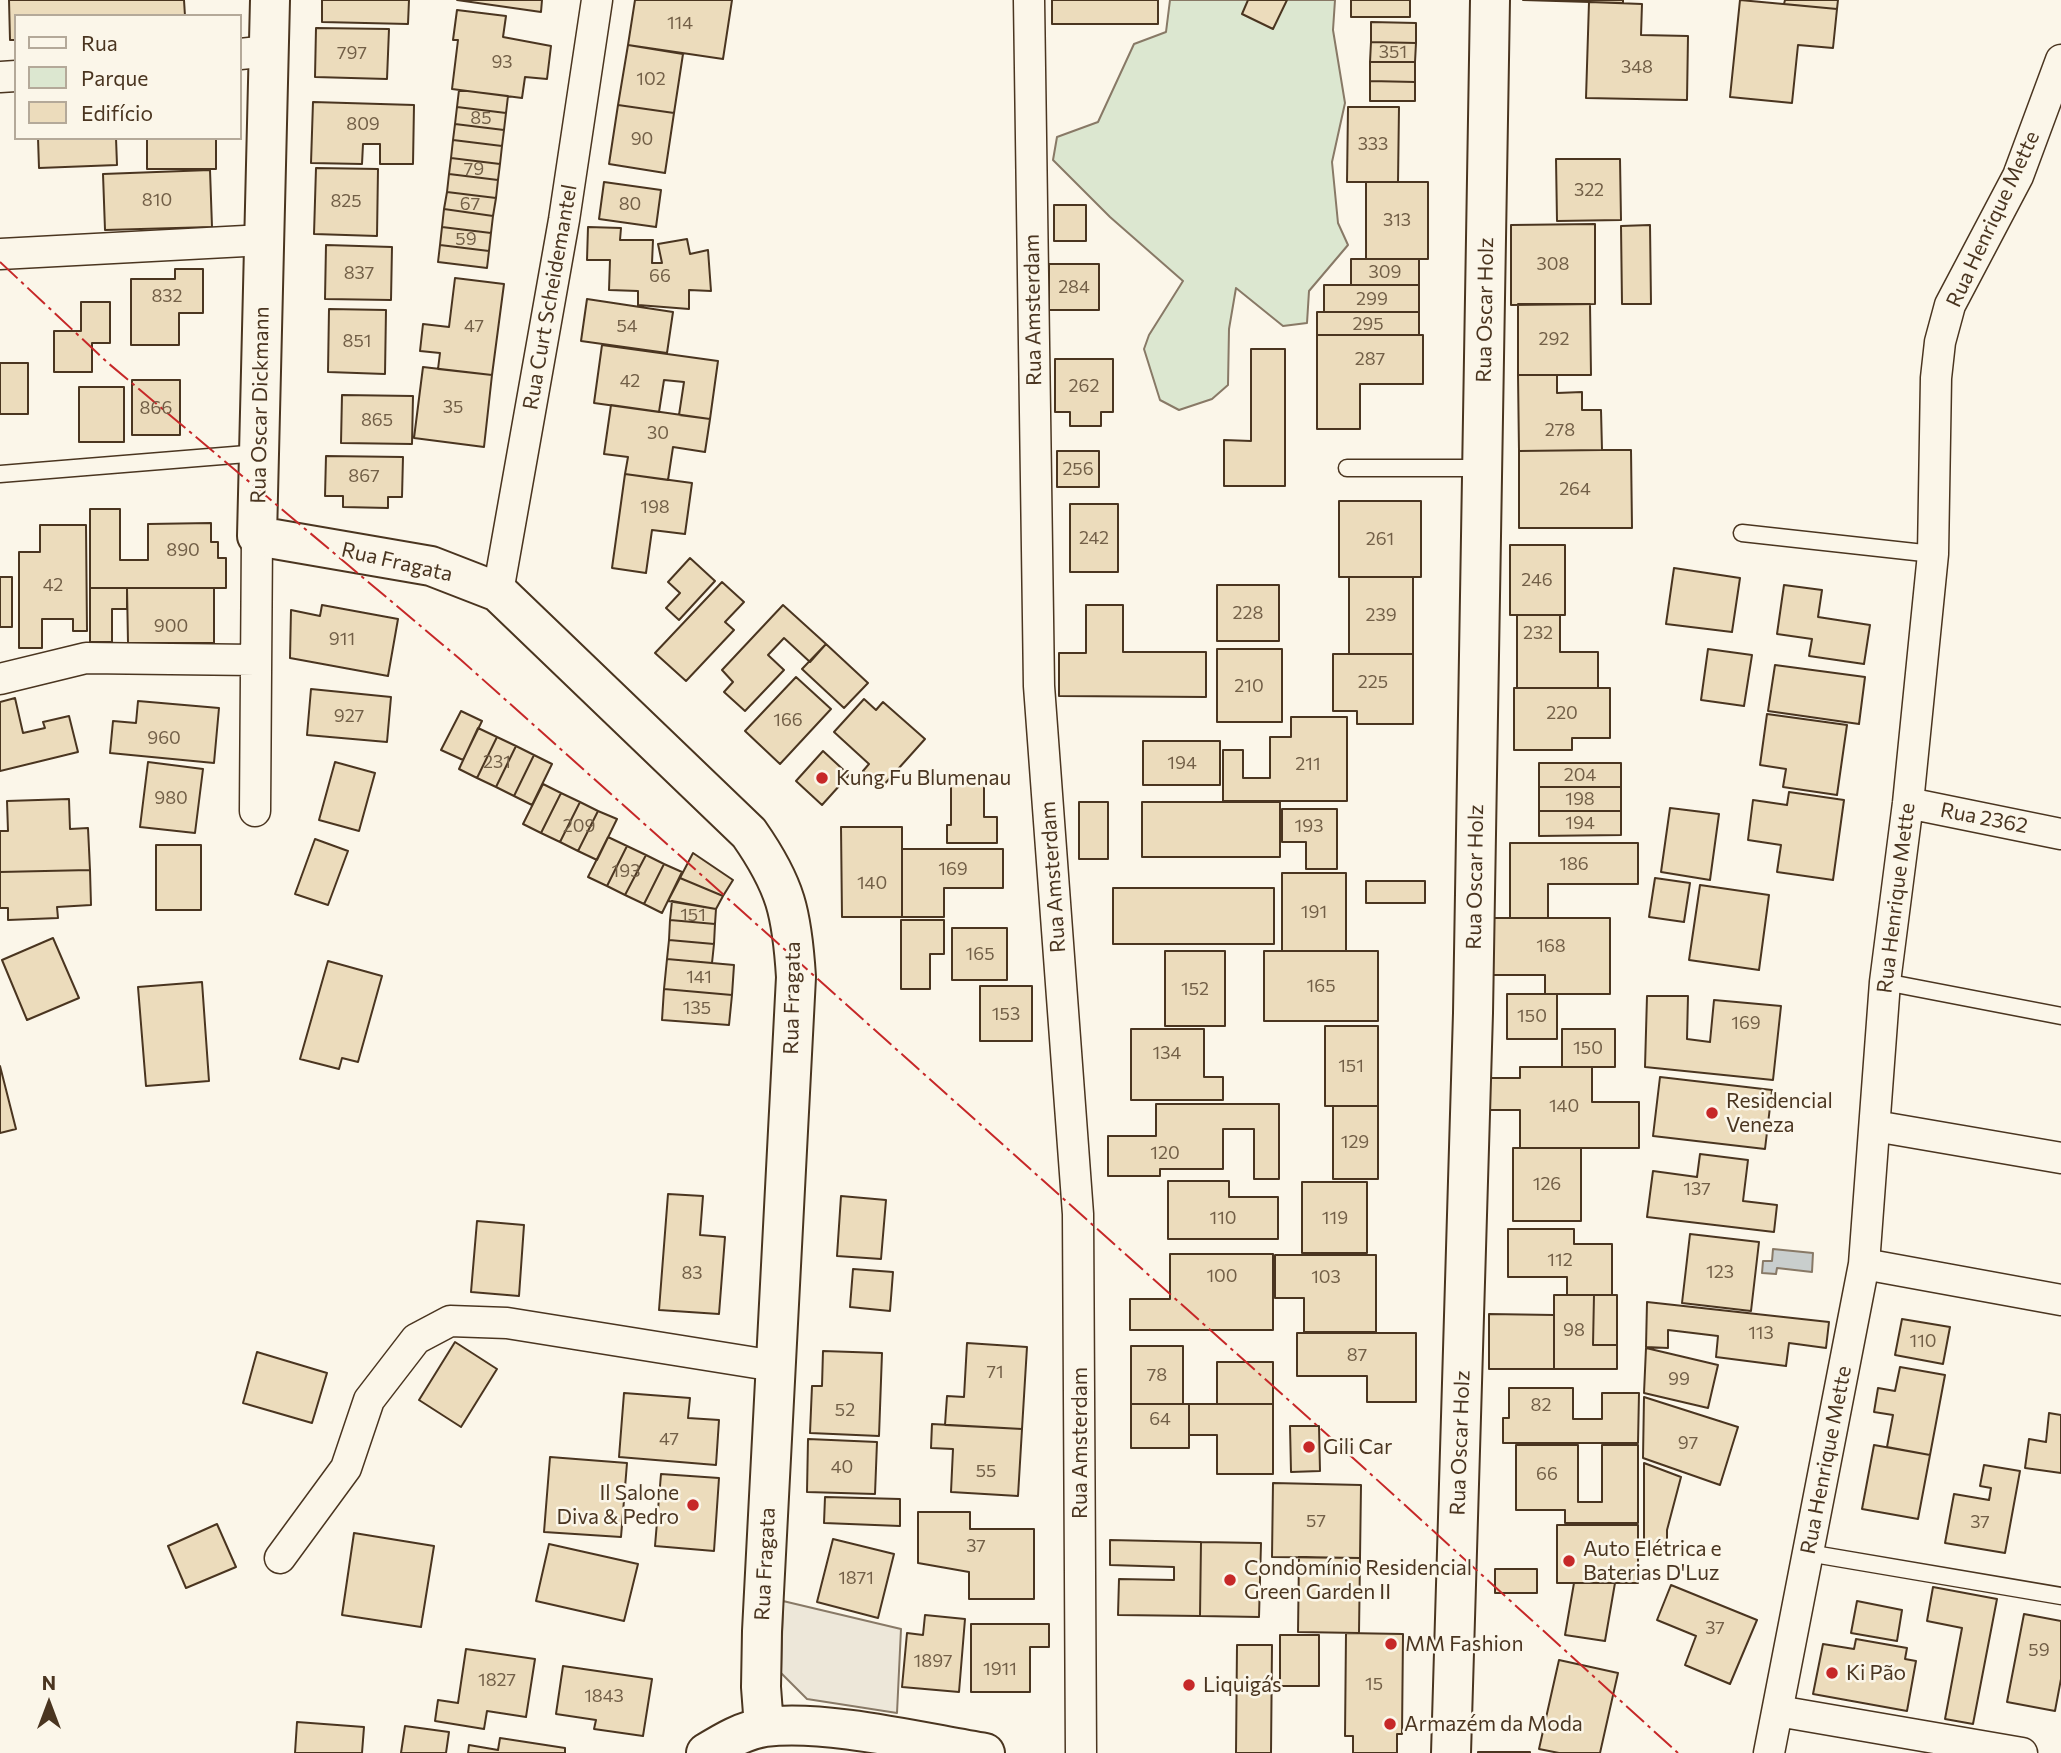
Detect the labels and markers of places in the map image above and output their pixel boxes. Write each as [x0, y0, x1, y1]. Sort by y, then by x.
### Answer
place label: Kung Fu Blumenau [836, 765, 1011, 791]
marker: Kung Fu Blumenau [814, 770, 830, 786]
place label: Residencial Veneza [1726, 1088, 1833, 1138]
marker: Residencial Veneza [1704, 1105, 1720, 1121]
place label: Gili Car [1323, 1434, 1392, 1460]
marker: Gili Car [1301, 1439, 1317, 1455]
place label: Il Salone Diva & Pedro [557, 1480, 679, 1530]
marker: Il Salone Diva & Pedro [685, 1497, 701, 1513]
place label: Auto Elétrica e Baterias D'Luz [1583, 1536, 1722, 1586]
marker: Auto Elétrica e Baterias D'Luz [1561, 1553, 1577, 1569]
place label: Condomínio Residencial Green Garden II [1244, 1555, 1472, 1605]
marker: Condomínio Residencial Green Garden II [1222, 1572, 1238, 1588]
place label: MM Fashion [1405, 1631, 1523, 1657]
marker: MM Fashion [1383, 1636, 1399, 1652]
place label: Ki Pão [1846, 1660, 1906, 1686]
marker: Ki Pão [1824, 1665, 1840, 1681]
place label: Liquigás [1203, 1672, 1281, 1698]
marker: Liquigás [1181, 1677, 1197, 1693]
place label: Armazém da Moda [1404, 1711, 1583, 1737]
marker: Armazém da Moda [1382, 1716, 1398, 1732]

